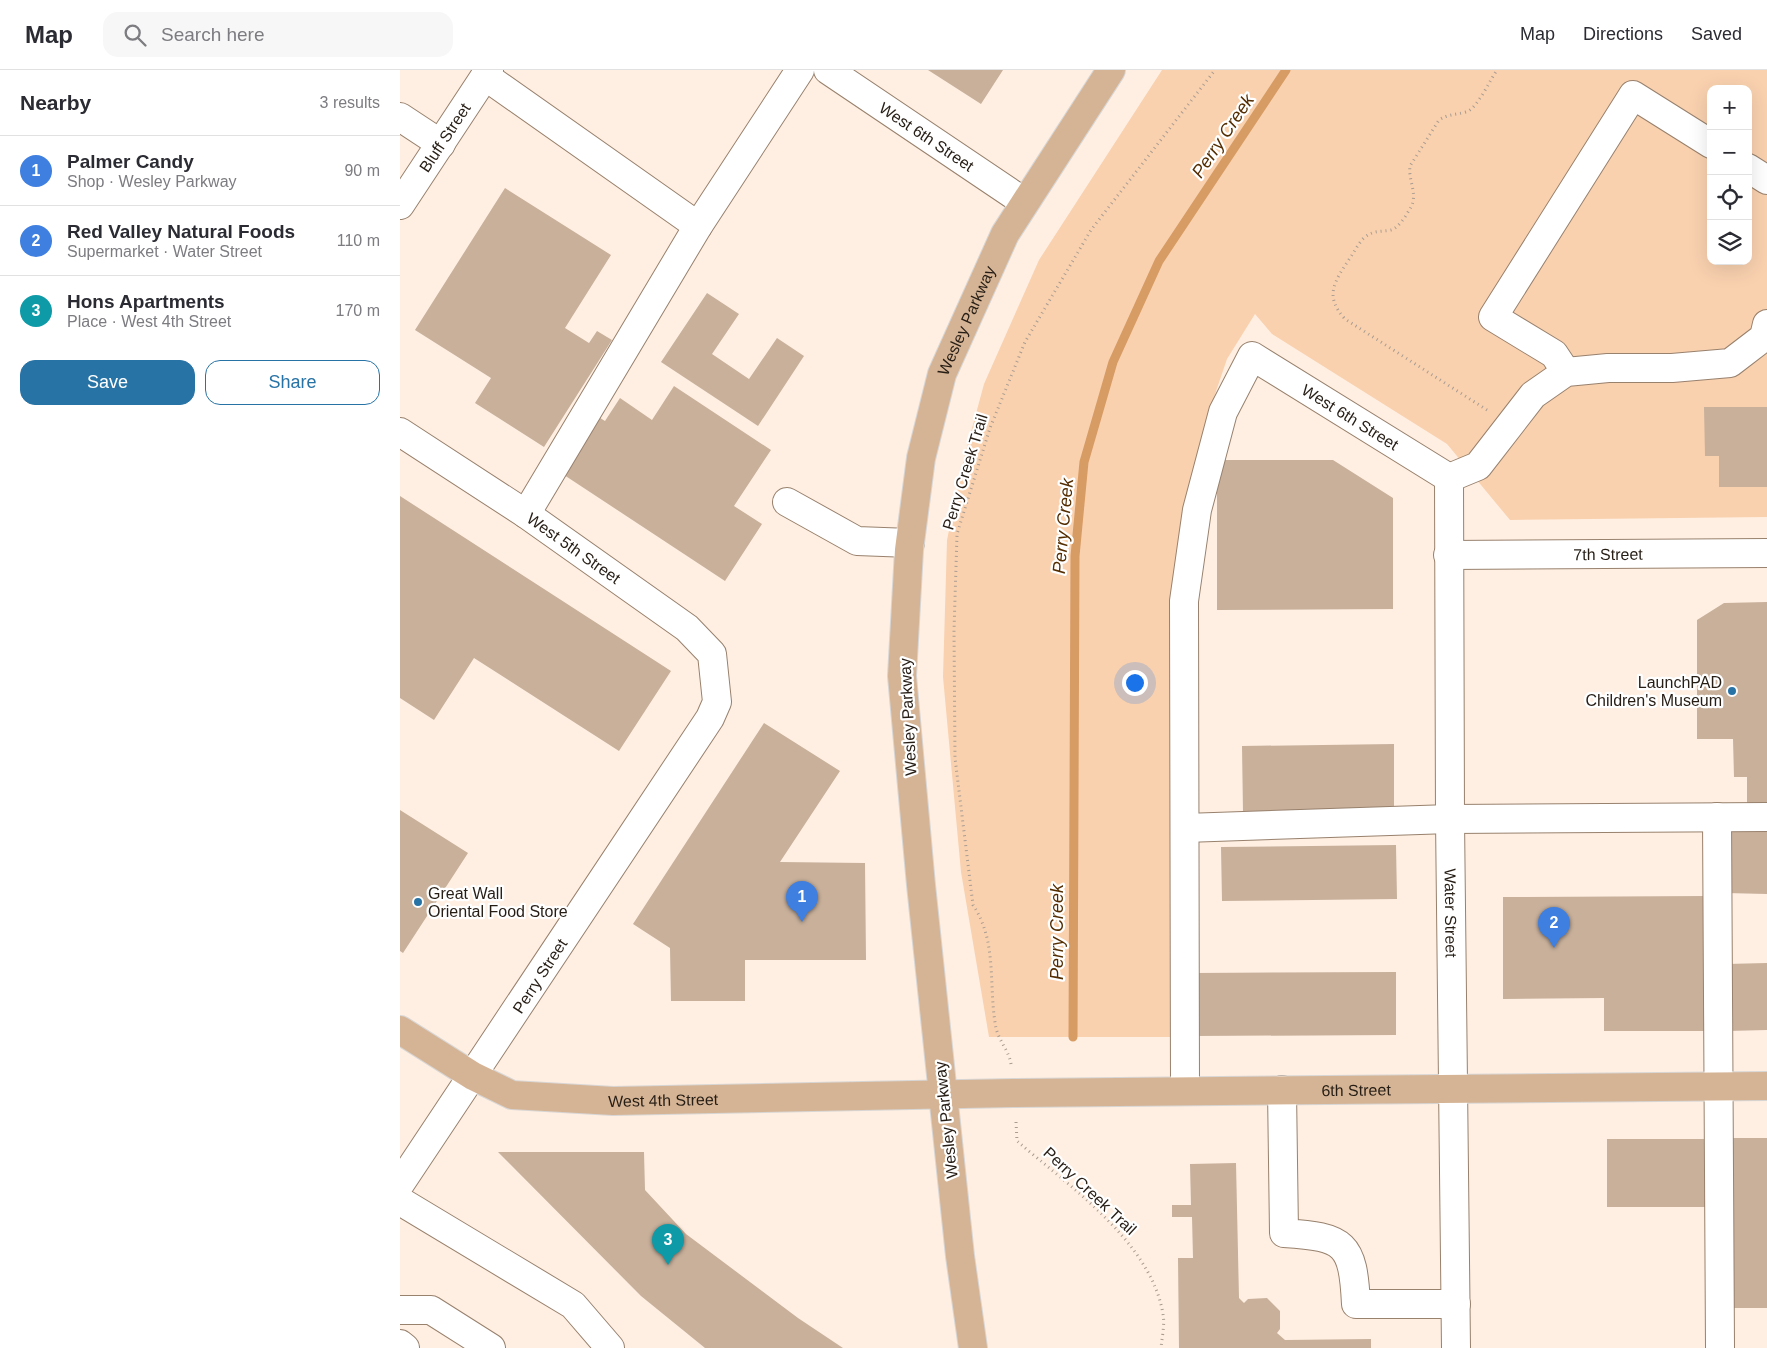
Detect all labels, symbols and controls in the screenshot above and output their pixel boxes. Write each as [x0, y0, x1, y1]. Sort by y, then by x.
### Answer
search box [103, 12, 453, 57]
text: Map [25, 21, 73, 48]
icon: search [121, 21, 149, 49]
text: Search here [161, 24, 265, 45]
text: Map [1520, 24, 1555, 44]
text: Directions [1583, 24, 1663, 44]
text: Saved [1691, 24, 1742, 44]
map controls [1707, 85, 1752, 265]
button: + [1707, 85, 1752, 130]
water label: Perry Creek [1188, 90, 1259, 181]
text: Nearby [20, 91, 91, 114]
text: 3 results [320, 94, 380, 111]
street label: Bluff Street [416, 99, 474, 175]
street label: West 6th Street [876, 99, 978, 175]
button: − [1707, 130, 1752, 175]
text: Palmer Candy [67, 151, 194, 172]
text: 1 [32, 162, 40, 179]
text: 90 m [344, 162, 380, 179]
text: Shop · Wesley Parkway [67, 173, 237, 190]
button: locate [1707, 175, 1752, 220]
button: layers [1707, 220, 1752, 265]
text: Red Valley Natural Foods [67, 221, 295, 242]
text: 2 [32, 232, 40, 249]
text: 110 m [337, 232, 380, 249]
text: Supermarket · Water Street [67, 243, 262, 260]
street label: Wesley Parkway [934, 263, 998, 378]
text: Hons Apartments [67, 291, 225, 312]
text: 3 [32, 302, 40, 319]
text: 170 m [336, 302, 380, 319]
text: Place · West 4th Street [67, 313, 231, 330]
button: Save [20, 360, 195, 405]
button: Share [205, 360, 380, 405]
street label: West 6th Street [1299, 381, 1402, 453]
street label: Perry Creek Trail [939, 412, 991, 532]
water label: Perry Creek [1049, 476, 1077, 575]
street label: West 5th Street [524, 509, 624, 587]
street label: 7th Street [1573, 545, 1643, 563]
street label: Wesley Parkway [896, 658, 920, 776]
your location [1122, 670, 1148, 696]
place label: LaunchPAD Children's Museum [1586, 674, 1722, 709]
marker: LaunchPAD Children's Museum [1726, 685, 1738, 697]
street label: Water Street [1442, 868, 1460, 958]
pin: 1 [786, 881, 818, 922]
water label: Perry Creek [1047, 883, 1067, 980]
place label: Great Wall Oriental Food Store [428, 885, 568, 920]
marker: Great Wall Oriental Food Store [412, 896, 424, 908]
pin: 2 [1538, 907, 1570, 948]
street label: Perry Street [510, 935, 571, 1016]
street label: Wesley Parkway [931, 1060, 961, 1180]
street label: 6th Street [1321, 1081, 1391, 1099]
street label: West 4th Street [608, 1090, 719, 1110]
street label: Perry Creek Trail [1040, 1144, 1140, 1238]
pin: 3 [652, 1224, 684, 1265]

